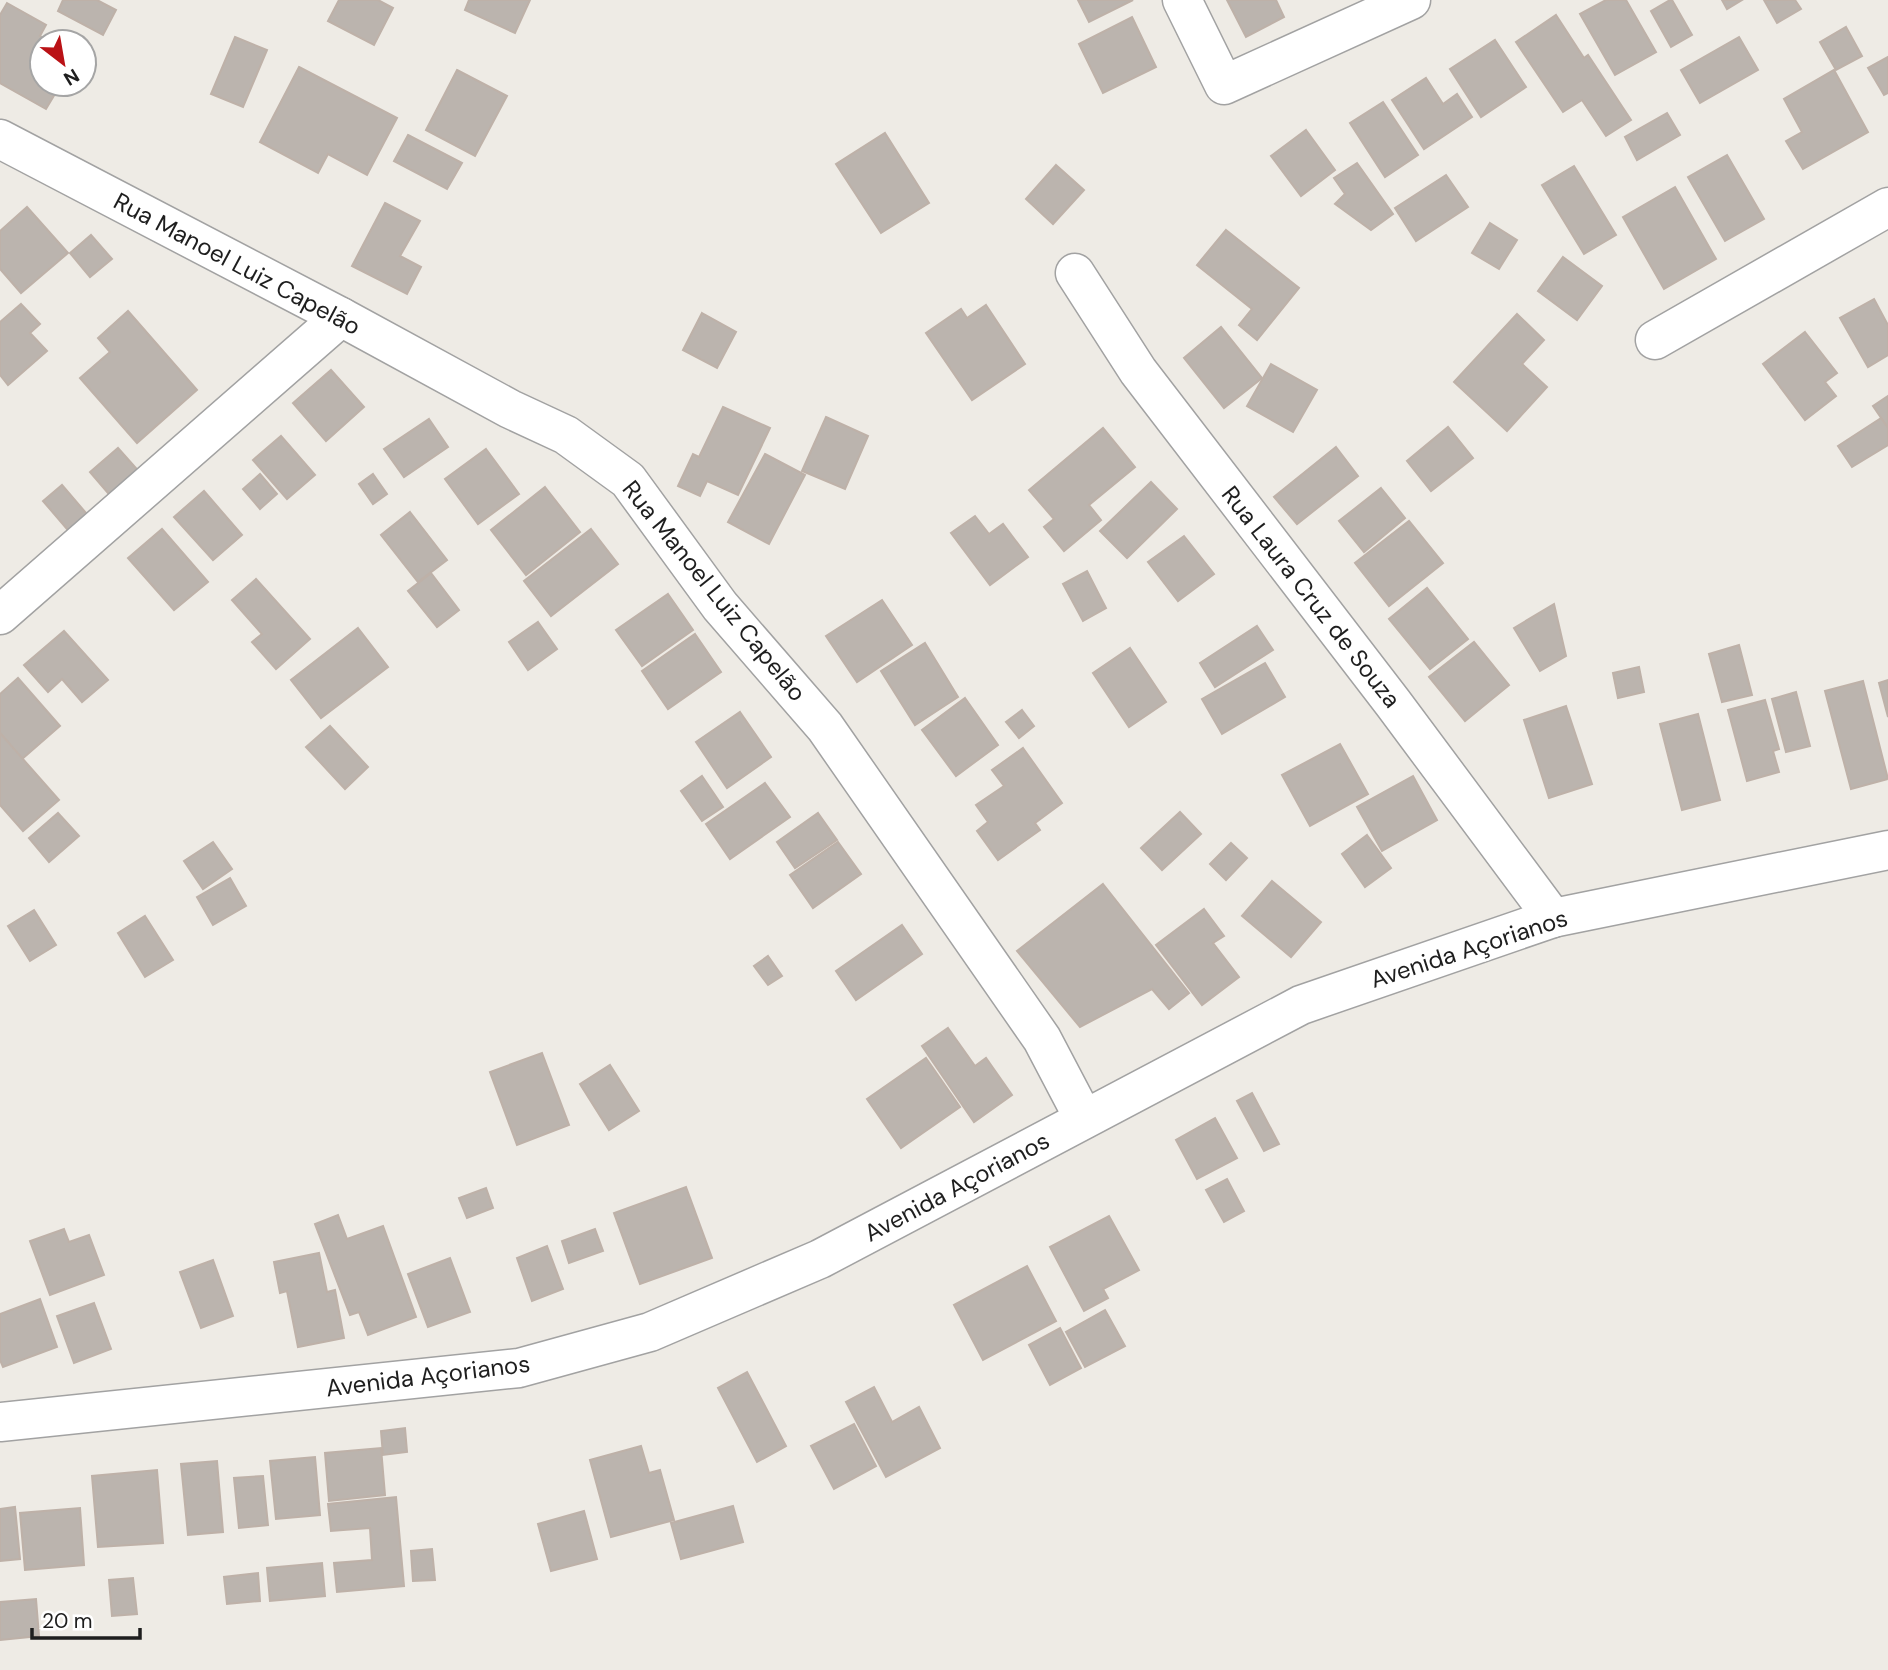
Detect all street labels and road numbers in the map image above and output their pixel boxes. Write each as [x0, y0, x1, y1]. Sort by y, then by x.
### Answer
street label: Rua Manoel Luiz Capelão [108, 185, 366, 342]
street label: Rua Manoel Luiz Capelão [616, 474, 813, 707]
street label: Rua Laura Cruz de Souza [1215, 479, 1408, 714]
street label: Avenida Açorianos [1366, 902, 1571, 995]
street label: Avenida Açorianos [859, 1125, 1055, 1248]
street label: Avenida Açorianos [324, 1348, 532, 1403]

